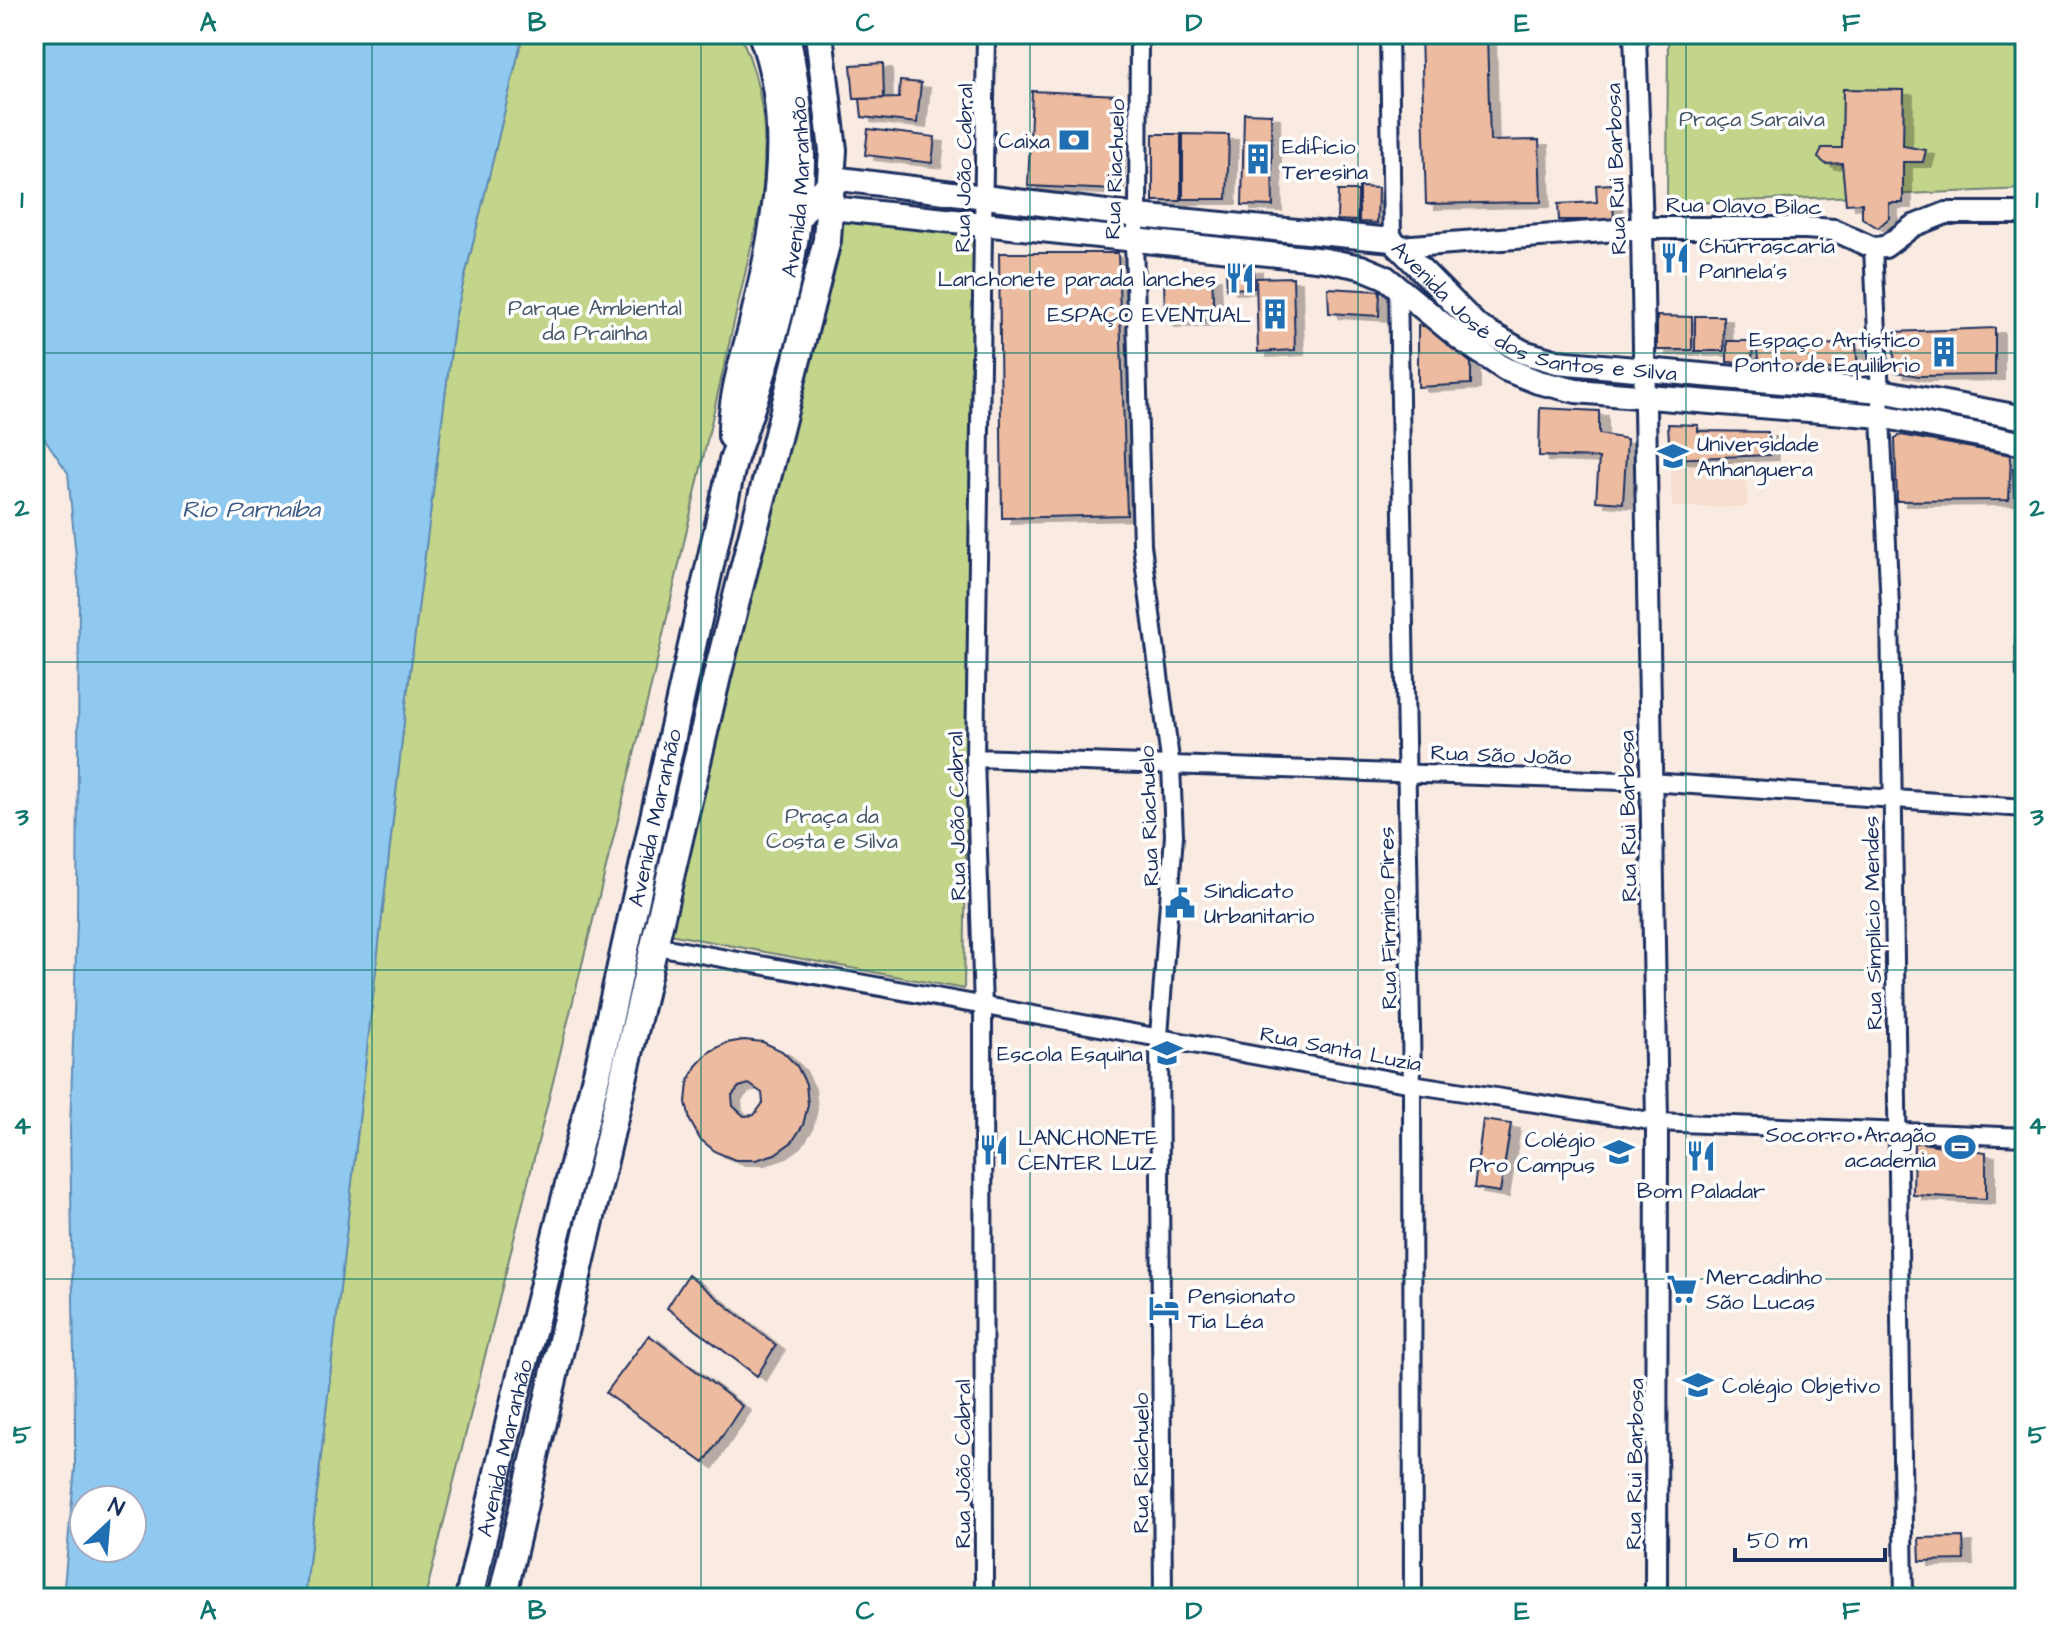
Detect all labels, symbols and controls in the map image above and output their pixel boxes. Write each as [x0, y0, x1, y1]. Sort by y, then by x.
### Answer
text: A [200, 5, 217, 41]
text: B [528, 5, 547, 41]
text: C [856, 5, 875, 41]
text: D [1186, 5, 1203, 41]
text: E [1514, 5, 1530, 41]
text: F [1842, 5, 1861, 41]
street label: Rua João Cabral [948, 83, 981, 253]
street label: Rua Rui Barbosa [1598, 83, 1635, 255]
street label: Avenida Maranhão [774, 94, 818, 280]
street label: Rua Riachuelo [1098, 98, 1133, 240]
park label: Praça Saraiva [1679, 104, 1825, 135]
bank icon: Caixa [1057, 123, 1091, 157]
place label: Caixa [998, 126, 1050, 157]
place label: Edifício Teresina [1282, 132, 1368, 188]
building icon: Edifício Teresina [1241, 142, 1275, 176]
text: 1 [20, 182, 24, 218]
text: 1 [2035, 182, 2039, 218]
street label: Rua Olavo Bilac [1666, 190, 1822, 223]
place label: Churrascaria Pannela's [1699, 231, 1835, 287]
street label: Avenida José dos Santos e Silva [1384, 234, 1678, 390]
restaurant icon: Churrascaria Pannela's [1658, 241, 1692, 275]
restaurant icon: Lanchonete parada lanches [1223, 261, 1257, 295]
place label: Lanchonete parada lanches [937, 264, 1216, 295]
park label: Parque Ambiental da Prainha [508, 293, 682, 349]
building icon: ESPAÇO EVENTUAL [1258, 297, 1292, 331]
place label: ESPAÇO EVENTUAL [1048, 300, 1251, 331]
place label: Espaço Artístico Ponto de Equilíbrio [1735, 325, 1921, 381]
building icon: Espaço Artístico Ponto de Equilíbrio [1927, 335, 1961, 369]
place label: Universidade Anhanguera [1697, 429, 1819, 486]
school or university icon: Universidade Anhanguera [1656, 439, 1690, 473]
text: 2 [14, 490, 30, 526]
text: 2 [2029, 490, 2045, 526]
water label: Rio Parnaíba [182, 493, 322, 527]
street label: Avenida Maranhão [621, 726, 690, 910]
street label: Rua Rui Barbosa [1612, 730, 1645, 902]
street label: Rua João Cabral [941, 731, 974, 901]
street label: Rua São João [1430, 738, 1573, 773]
street label: Rua Riachuelo [1132, 744, 1167, 887]
text: 3 [14, 799, 29, 835]
text: 3 [2029, 799, 2044, 835]
park label: Praça da Costa e Silva [766, 801, 898, 857]
street label: Rua Simplício Mendes [1856, 816, 1891, 1030]
street label: Rua Firmino Pires [1371, 826, 1406, 1010]
place label: Sindicato Urbanitario [1204, 876, 1315, 932]
public building icon: Sindicato Urbanitario [1163, 886, 1197, 920]
street label: Rua Santa Luzia [1257, 1019, 1424, 1080]
school or university icon: Escola Esquina [1150, 1036, 1184, 1070]
place label: Escola Esquina [997, 1039, 1143, 1070]
text: 4 [13, 1108, 31, 1144]
text: 4 [2028, 1108, 2046, 1144]
place label: Socorro Aragão academia [1765, 1120, 1937, 1176]
place label: LANCHONETE CENTER LUZ [1018, 1123, 1158, 1179]
place label: Colégio Pro Campus [1469, 1125, 1596, 1181]
sports icon: Socorro Aragão academia [1943, 1130, 1977, 1164]
restaurant icon: LANCHONETE CENTER LUZ [977, 1133, 1011, 1167]
school or university icon: Colégio Pro Campus [1602, 1135, 1636, 1169]
restaurant icon: Bom Paladar [1684, 1139, 1718, 1173]
place label: Bom Paladar [1637, 1176, 1765, 1207]
place label: Mercadinho São Lucas [1706, 1262, 1823, 1318]
supermarket icon: Mercadinho São Lucas [1665, 1272, 1699, 1306]
place label: Pensionato Tia Léa [1188, 1281, 1296, 1337]
hotel icon: Pensionato Tia Léa [1147, 1291, 1181, 1325]
street label: Avenida Maranhão [470, 1356, 541, 1540]
school or university icon: Colégio Objetivo [1681, 1368, 1715, 1402]
place label: Colégio Objetivo [1722, 1371, 1881, 1403]
street label: Rua Rui Barbosa [1619, 1378, 1652, 1550]
street label: Rua João Cabral [948, 1379, 979, 1549]
street label: Rua Riachuelo [1126, 1392, 1157, 1533]
text: 5 [13, 1417, 32, 1453]
text: 5 [2028, 1417, 2047, 1453]
north arrow [68, 1484, 148, 1564]
text: N [103, 1490, 129, 1524]
scale bar [1735, 1512, 1885, 1562]
text: 50 m [1747, 1524, 1808, 1558]
text: A [200, 1593, 217, 1629]
text: B [528, 1593, 547, 1629]
text: C [856, 1593, 875, 1629]
text: D [1186, 1593, 1203, 1629]
text: E [1514, 1593, 1530, 1629]
text: F [1842, 1593, 1861, 1629]

